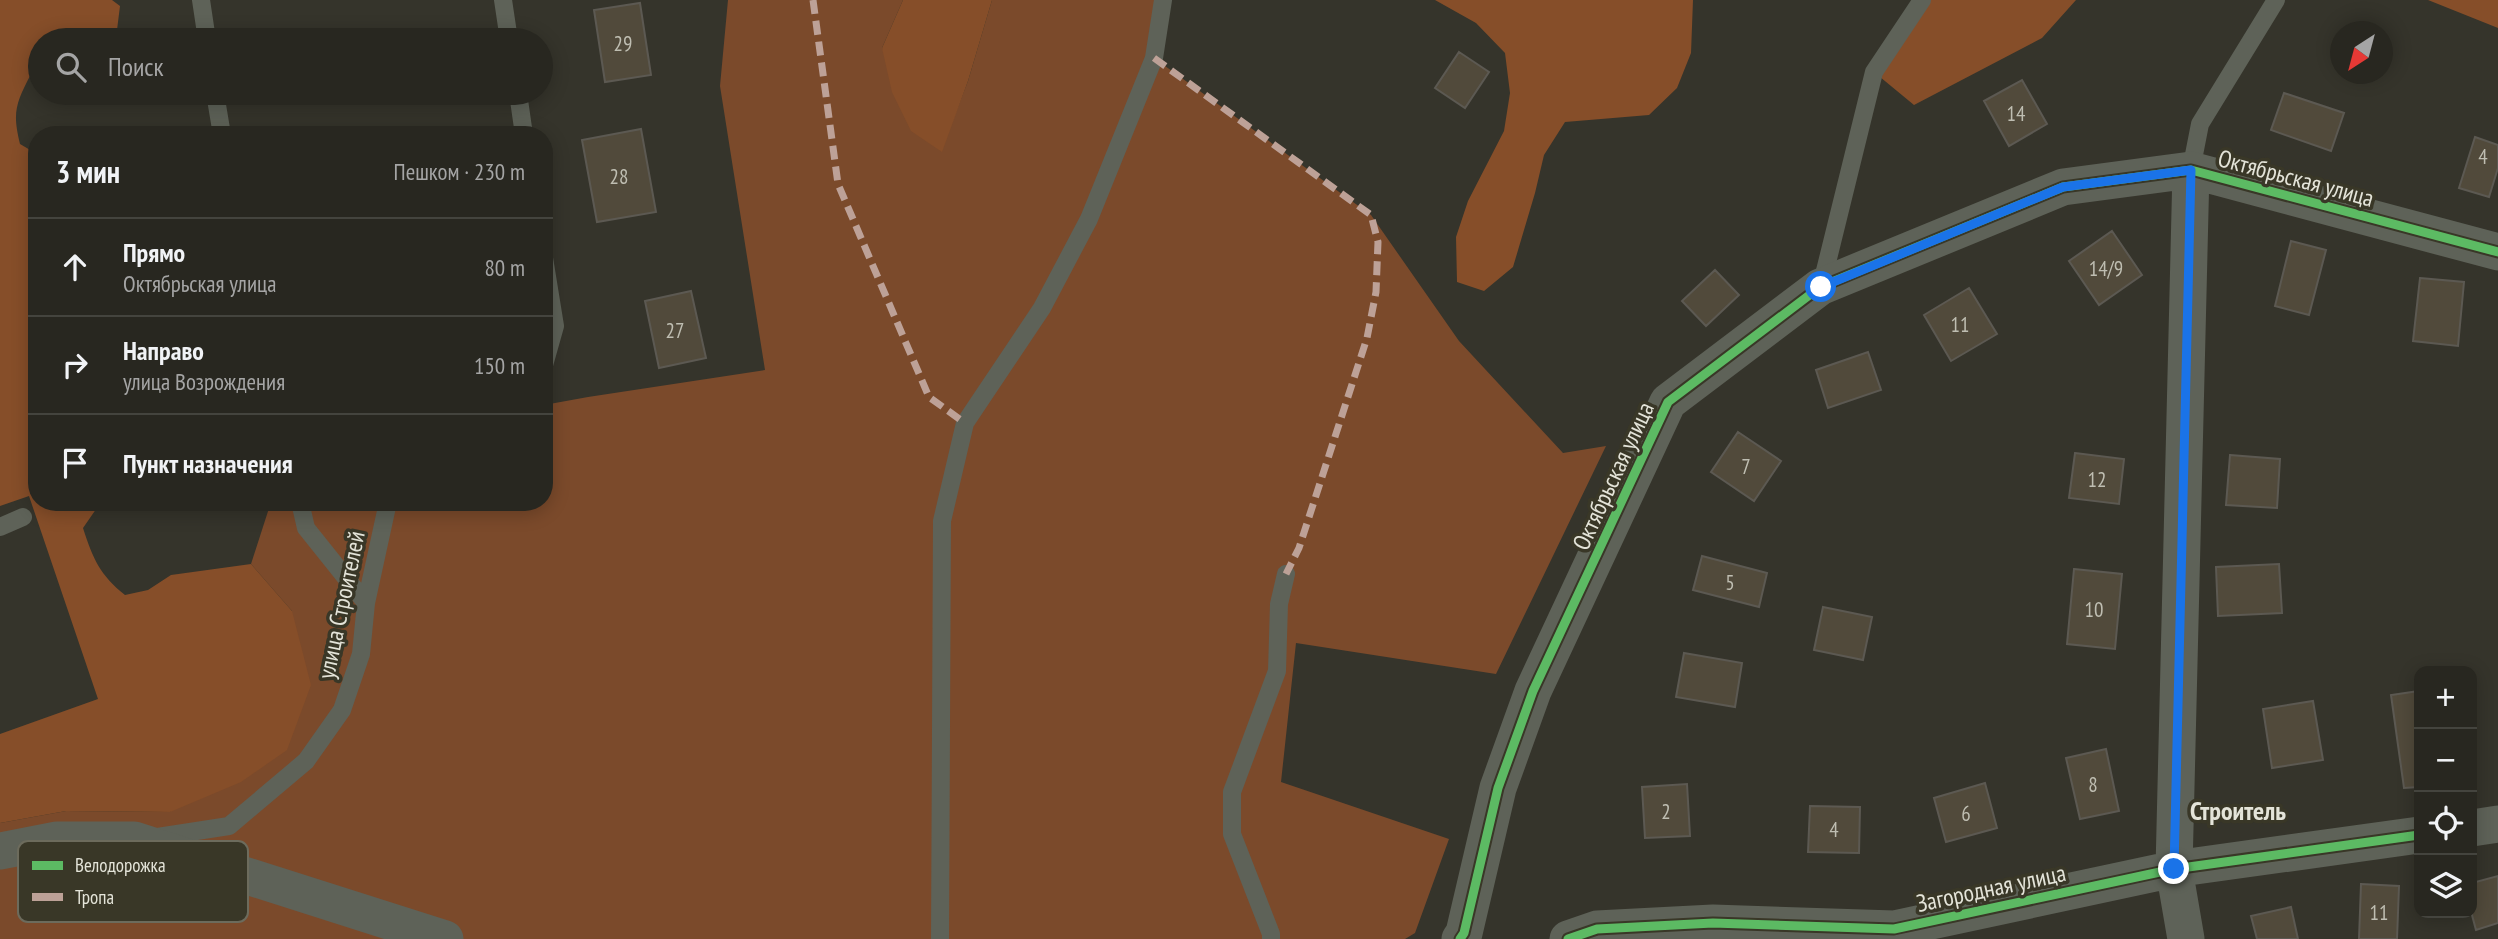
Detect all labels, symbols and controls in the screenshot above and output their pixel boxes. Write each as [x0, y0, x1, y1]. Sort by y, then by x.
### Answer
north arrow [2330, 21, 2393, 84]
search box [28, 28, 553, 105]
house number: 29 [614, 30, 632, 57]
icon: search [52, 48, 90, 86]
text: Поиск [108, 50, 164, 83]
house number: 14 [2007, 100, 2026, 127]
street label: Октябрьская улица [2215, 142, 2377, 214]
house number: 4 [2478, 143, 2488, 170]
text: 3 мин [56, 152, 120, 191]
text: Пешком · 230 m [394, 157, 525, 186]
house number: 28 [610, 163, 628, 190]
text: Прямо [123, 236, 185, 269]
icon: ahead [56, 248, 94, 286]
text: 80 m [484, 253, 525, 282]
house number: 14/9 [2089, 255, 2123, 282]
text: Октябрьская улица [123, 269, 276, 298]
route start [1805, 271, 1836, 302]
house number: 11 [1951, 311, 1969, 338]
house number: 27 [666, 317, 684, 344]
text: Направо [123, 334, 204, 367]
icon: right [56, 346, 94, 384]
text: 150 m [474, 351, 525, 380]
text: улица Возрождения [123, 367, 285, 396]
street label: Октябрьская улица [1565, 397, 1661, 555]
icon: arrive [56, 444, 94, 482]
text: Пункт назначения [123, 447, 293, 480]
house number: 7 [1741, 453, 1751, 480]
house number: 12 [2088, 466, 2106, 493]
street label: улица Строителей [310, 528, 372, 682]
house number: 5 [1725, 569, 1735, 596]
house number: 10 [2085, 596, 2103, 623]
map controls [2414, 666, 2477, 918]
button: + [2414, 666, 2477, 729]
button: − [2414, 729, 2477, 792]
house number: 8 [2088, 771, 2098, 798]
button: locate [2414, 792, 2477, 855]
district label: Строитель [2190, 794, 2286, 827]
house number: 2 [1661, 798, 1671, 825]
house number: 6 [1961, 800, 1971, 827]
house number: 4 [1829, 816, 1839, 843]
legend [18, 841, 248, 922]
text: Велодорожка [75, 853, 166, 877]
route end [2158, 853, 2189, 884]
button: layers [2414, 855, 2477, 918]
street label: Загородная улица [1913, 857, 2069, 919]
text: Тропа [75, 885, 114, 909]
house number: 11 [2370, 899, 2388, 926]

